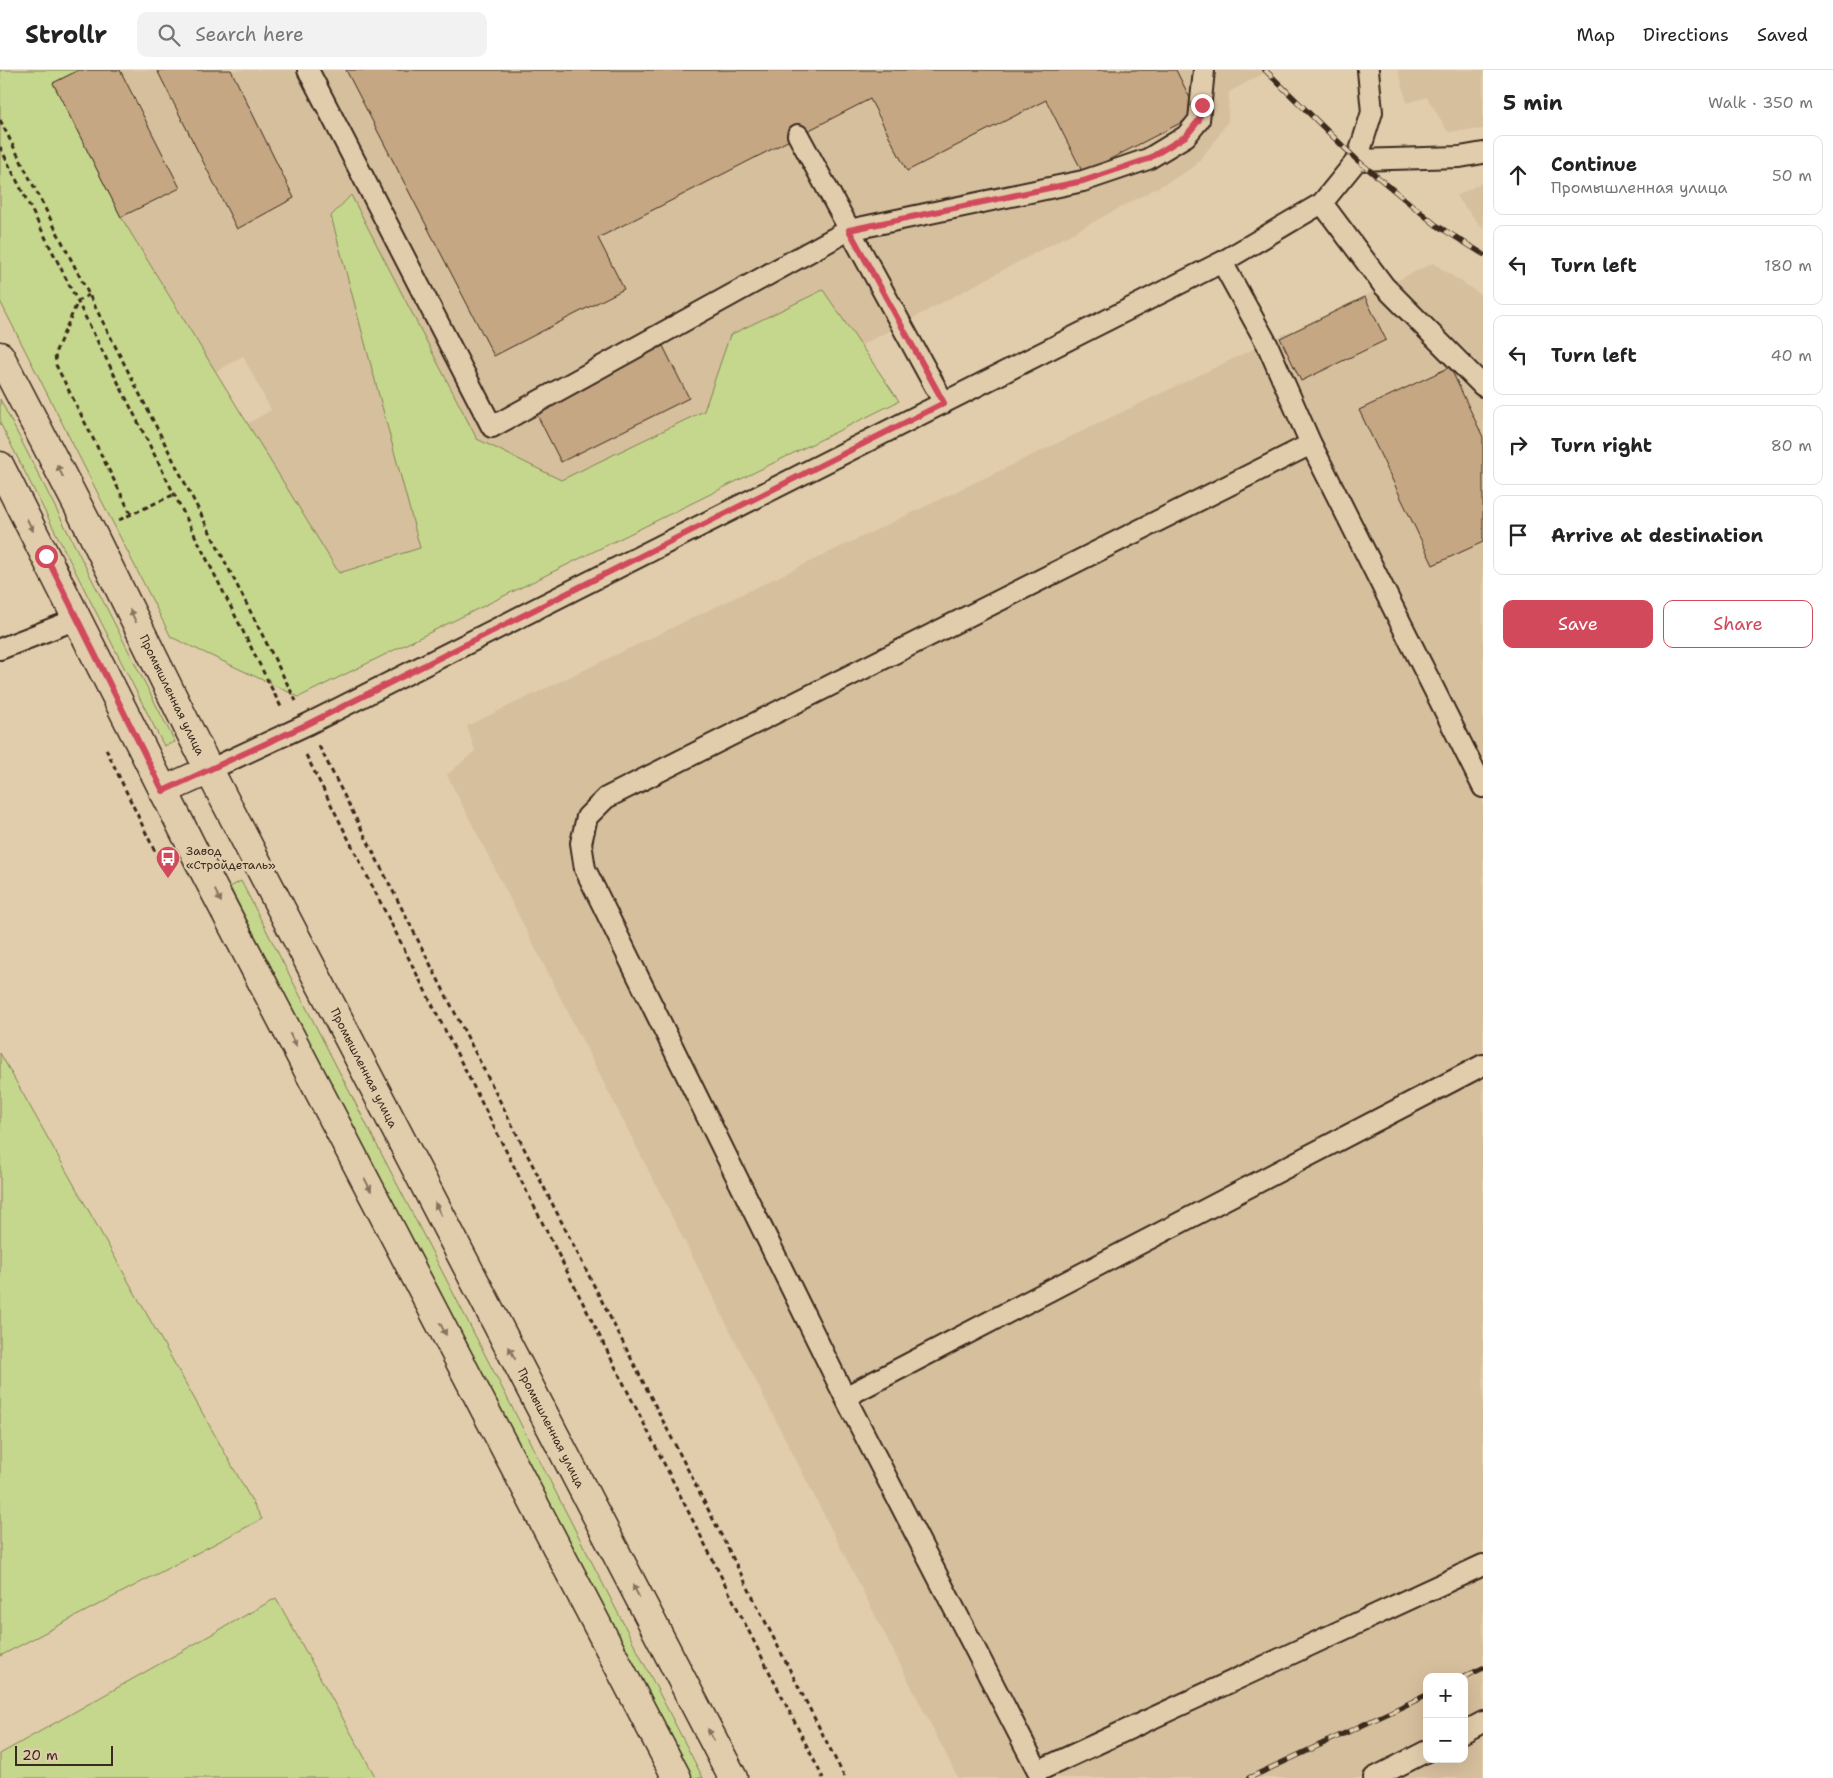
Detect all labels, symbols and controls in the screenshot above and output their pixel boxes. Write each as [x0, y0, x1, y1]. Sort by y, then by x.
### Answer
search box [137, 12, 487, 57]
text: Strollr [25, 19, 107, 51]
icon: search [155, 21, 183, 49]
text: Search here [195, 22, 304, 47]
text: Map [1577, 23, 1615, 47]
text: Directions [1643, 23, 1729, 47]
text: Saved [1757, 23, 1808, 47]
text: 5 min [1503, 89, 1563, 117]
text: Walk · 350 m [1708, 92, 1813, 113]
route end [1191, 94, 1214, 117]
text: Continue [1551, 152, 1637, 177]
icon: ahead [1504, 161, 1532, 189]
text: 50 m [1772, 165, 1812, 186]
text: Промышленная улица [1551, 177, 1728, 198]
icon: left [1504, 251, 1532, 279]
text: Turn left [1551, 253, 1637, 278]
text: 180 m [1764, 255, 1812, 276]
icon: left [1504, 341, 1532, 369]
text: Turn left [1551, 343, 1637, 368]
text: 40 m [1770, 345, 1812, 366]
icon: right [1504, 431, 1532, 459]
text: Turn right [1551, 433, 1652, 458]
text: 80 m [1771, 435, 1812, 456]
one-way arrow [56, 464, 64, 479]
one-way arrow [26, 518, 34, 532]
icon: arrive [1504, 521, 1532, 549]
text: Arrive at destination [1551, 523, 1763, 548]
route start [35, 545, 58, 568]
button: Save [1503, 600, 1653, 648]
button: Share [1663, 600, 1813, 648]
one-way arrow [129, 609, 137, 624]
street label: Промышленная улица [136, 632, 208, 758]
place label: Завод «Стройдеталь» [186, 843, 276, 873]
bus stop icon: Завод «Стройдеталь» [155, 845, 181, 879]
one-way arrow [214, 889, 222, 904]
street label: Промышленная улица [327, 1005, 401, 1131]
one-way arrow [289, 1033, 297, 1048]
one-way arrow [364, 1177, 372, 1192]
one-way arrow [433, 1202, 442, 1216]
one-way arrow [439, 1322, 447, 1336]
one-way arrow [508, 1346, 516, 1360]
street label: Промышленная улица [514, 1365, 588, 1491]
one-way arrow [632, 1583, 640, 1598]
map controls [1423, 1673, 1468, 1763]
button: + [1423, 1673, 1468, 1718]
button: − [1423, 1718, 1468, 1763]
one-way arrow [707, 1728, 715, 1742]
scale bar [15, 1743, 112, 1766]
text: 20 m [22, 1746, 58, 1764]

